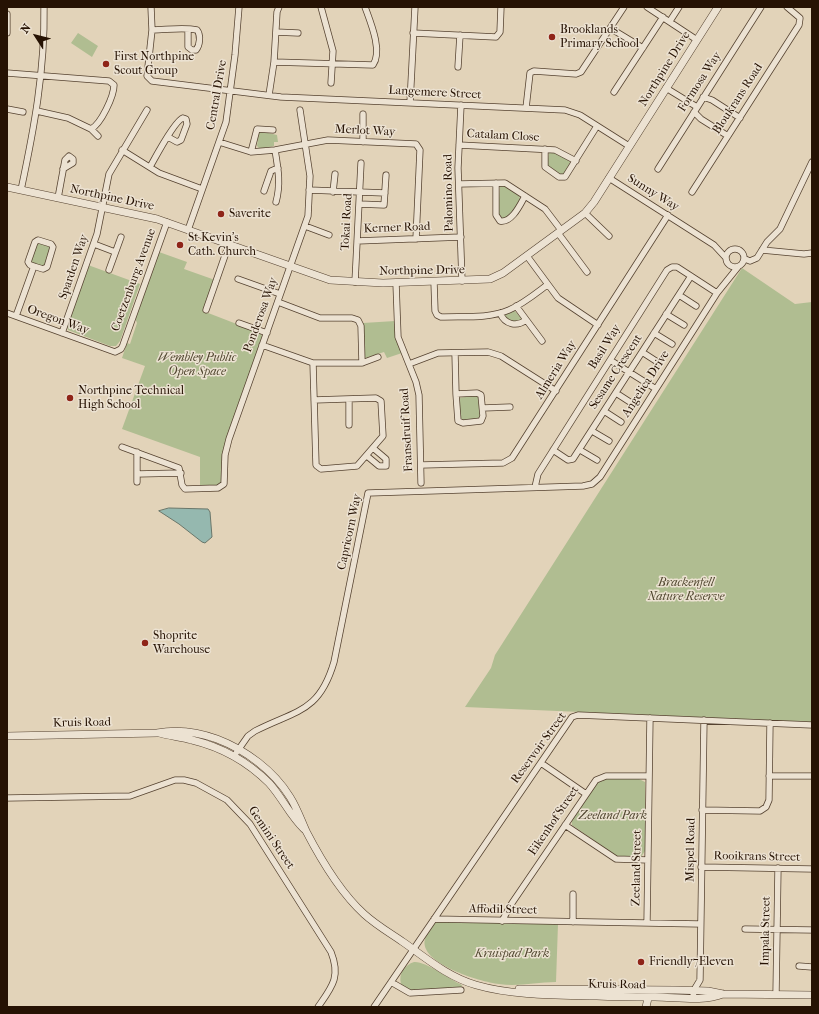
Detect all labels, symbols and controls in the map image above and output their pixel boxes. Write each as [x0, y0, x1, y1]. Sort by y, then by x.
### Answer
north arrow [16, 16, 56, 56]
text: N [18, 21, 34, 36]
place label: Brooklands Primary School [560, 23, 639, 51]
street label: Northpine Drive [636, 29, 694, 109]
marker: Brooklands Primary School [547, 32, 557, 42]
street label: Formosa Way [675, 49, 725, 115]
place label: First Northpine Scout Group [114, 50, 194, 78]
marker: First Northpine Scout Group [101, 59, 111, 69]
street label: Central Drive [204, 59, 230, 131]
street label: Bloukrans Road [710, 61, 766, 137]
street label: Langemere Street [388, 83, 482, 103]
street label: Merlot Way [334, 122, 396, 140]
street label: Catalam Close [466, 127, 540, 145]
street label: Palomino Road [441, 154, 457, 232]
street label: Sunny Way [625, 171, 681, 215]
street label: Northpine Drive [69, 182, 155, 214]
street label: Tokai Road [338, 193, 356, 251]
place label: Saverite [229, 207, 271, 221]
marker: Saverite [216, 209, 226, 219]
street label: Kerner Road [363, 220, 431, 236]
street label: Coetzenburg Avenue [109, 227, 159, 333]
place label: St Kevin's Cath. Church [188, 231, 256, 259]
street label: Sparden Way [56, 233, 92, 301]
marker: St Kevin's Cath. Church [175, 240, 185, 250]
street label: Northpine Drive [379, 263, 465, 279]
street label: Ponderosa Way [241, 276, 281, 354]
street label: Oregon Way [25, 302, 91, 338]
street label: Basil Way [586, 322, 624, 372]
street label: Sesame Crescent [586, 332, 646, 412]
street label: Almeria Way [532, 338, 580, 402]
street label: Angelica Drive [619, 348, 673, 420]
park label: Wembley Public Open Space [158, 351, 236, 379]
place label: Northpine Technical High School [78, 384, 184, 412]
street label: Fransdruif Road [398, 388, 416, 472]
marker: Northpine Technical High School [65, 393, 75, 403]
street label: Capricorn Way [335, 493, 365, 571]
park label: Brackenfell Nature Reserve [648, 576, 724, 604]
place label: Shoprite Warehouse [153, 629, 210, 657]
marker: Shoprite Warehouse [140, 638, 150, 648]
street label: Reservoir Street [508, 710, 570, 786]
street label: Kruis Road [53, 715, 111, 731]
street label: Eikenhof Street [525, 784, 583, 858]
street label: Gemini Street [245, 804, 297, 872]
park label: Zeeland Park [579, 809, 647, 823]
street label: Mispel Road [683, 818, 699, 882]
street label: Zeeland Street [629, 830, 645, 906]
street label: Rooikrans Street [714, 849, 800, 865]
street label: Impala Street [758, 896, 774, 966]
street label: Affodil Street [469, 902, 537, 918]
park label: Kruispad Park [475, 947, 549, 961]
place label: Friendly7Eleven [649, 955, 734, 969]
marker: Friendly7Eleven [636, 957, 646, 967]
street label: Kruis Road [588, 977, 646, 993]

